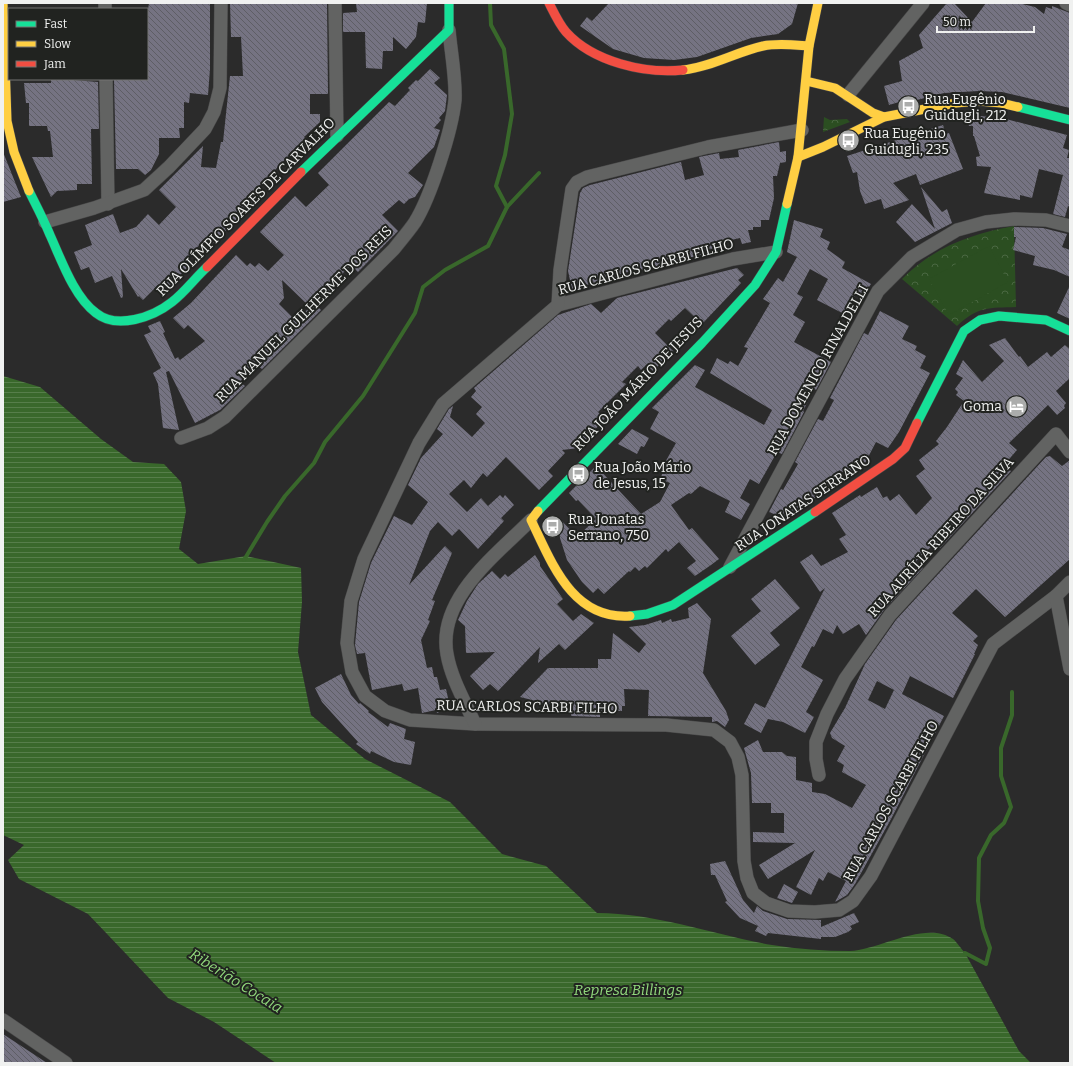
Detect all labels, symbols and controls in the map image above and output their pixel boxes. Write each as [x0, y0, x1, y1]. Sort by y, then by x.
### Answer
legend [8, 8, 148, 80]
scale bar [937, 8, 1034, 34]
text: 50 m [943, 15, 972, 29]
text: Fast [44, 17, 68, 31]
text: Slow [44, 37, 71, 51]
text: Jam [43, 57, 66, 71]
place label: Rua Eugênio Guidugli, 212 [924, 91, 1007, 124]
bus stop icon: Rua Eugênio Guidugli, 212 [896, 94, 922, 120]
street label: RUA OLÍMPIO SOARES DE CARVALHO [152, 113, 339, 300]
place label: Rua Eugênio Guidugli, 235 [864, 125, 949, 158]
bus stop icon: Rua Eugênio Guidugli, 235 [836, 128, 862, 154]
street label: RUA MANUEL GUILHERME DOS REIS [212, 222, 396, 406]
street label: RUA CARLOS SCARBI FILHO [556, 235, 736, 299]
street label: RUA DOMENICO RINALDELLI [764, 282, 872, 458]
street label: RUA JOÃO MÁRIO DE JESUS [569, 313, 707, 455]
hotel icon: Goma [1004, 393, 1030, 419]
place label: Goma [963, 398, 1002, 415]
street label: RUA JONATAS SERRANO [732, 451, 874, 555]
street label: RUA AURÍLIA RIBEIRO DA SILVA [864, 453, 1017, 620]
place label: Rua João Mário de Jesus, 15 [594, 459, 691, 492]
bus stop icon: Rua João Mário de Jesus, 15 [566, 462, 592, 488]
place label: Rua Jonatas Serrano, 750 [568, 511, 649, 544]
bus stop icon: Rua Jonatas Serrano, 750 [539, 514, 565, 540]
street label: RUA CARLOS SCARBI FILHO [436, 697, 618, 717]
street label: RUA CARLOS SCARBI FILHO [840, 718, 942, 884]
water label: Riberião Cocaia [186, 945, 286, 1017]
water label: Represa Billings [574, 981, 682, 999]

